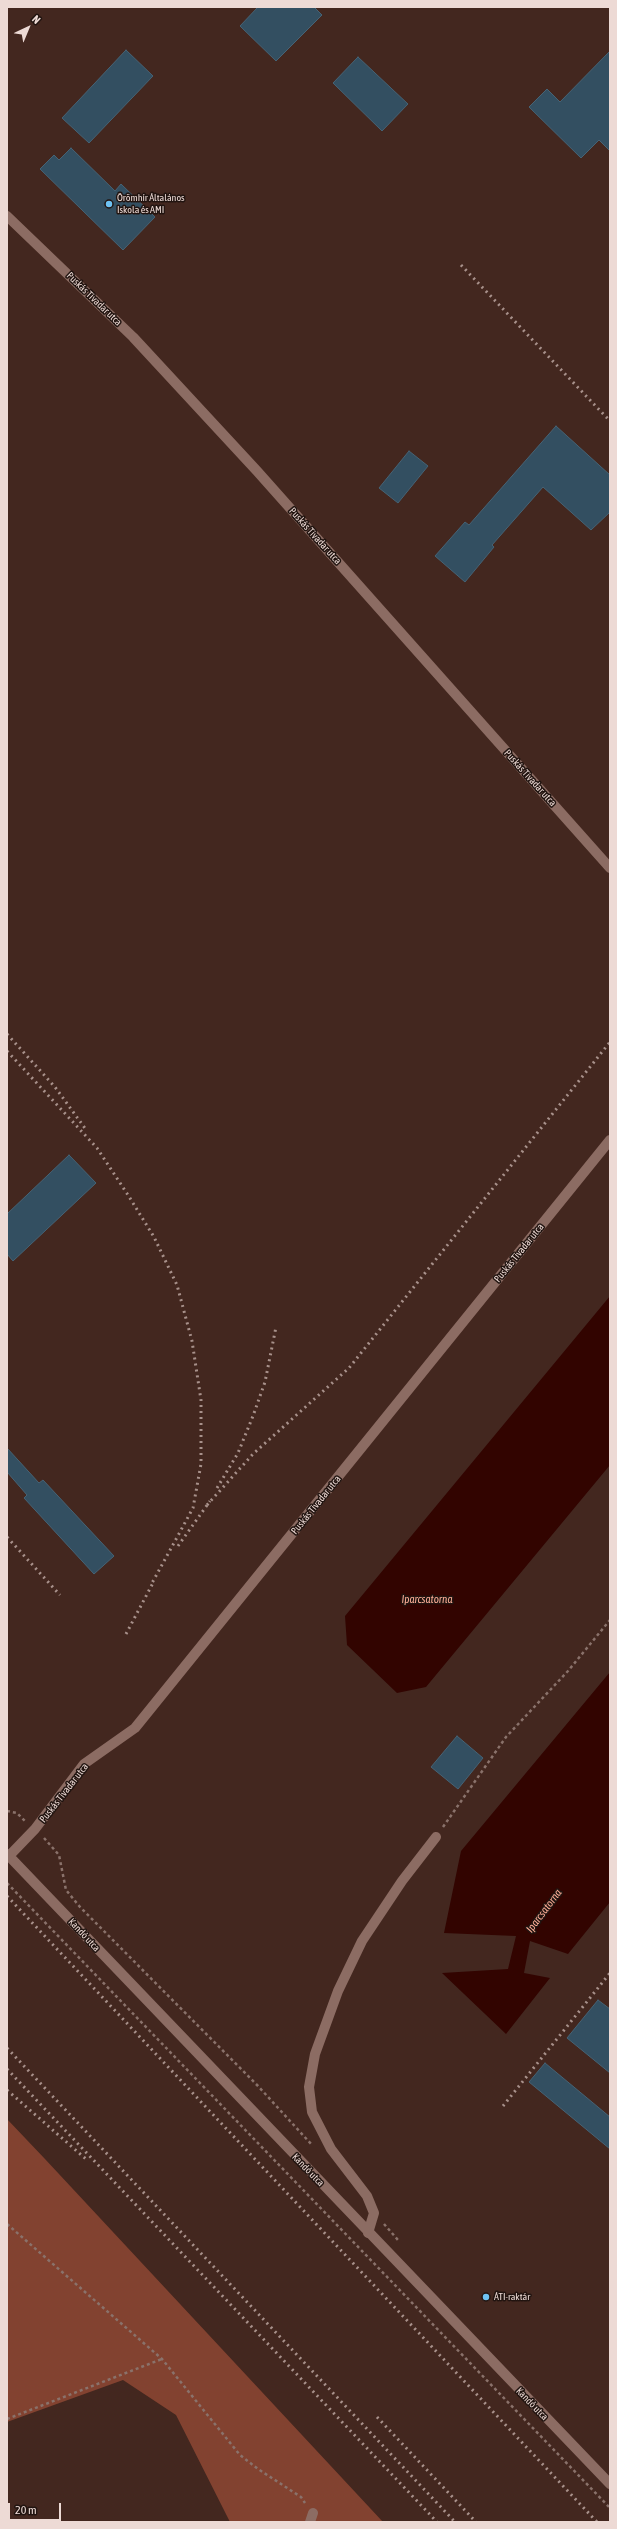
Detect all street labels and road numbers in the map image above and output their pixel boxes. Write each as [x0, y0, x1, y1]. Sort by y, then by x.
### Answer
street label: Puskás Tivadar utca [64, 270, 124, 328]
street label: Puskás Tivadar utca [286, 505, 344, 567]
street label: Puskás Tivadar utca [501, 747, 559, 809]
street label: Puskás Tivadar utca [492, 1221, 546, 1285]
street label: Puskás Tivadar utca [289, 1473, 343, 1537]
street label: Puskás Tivadar utca [37, 1761, 91, 1825]
street label: Kandó utca [66, 1916, 102, 1954]
street label: Kandó utca [289, 2151, 327, 2189]
street label: Kandó utca [513, 2385, 551, 2423]

